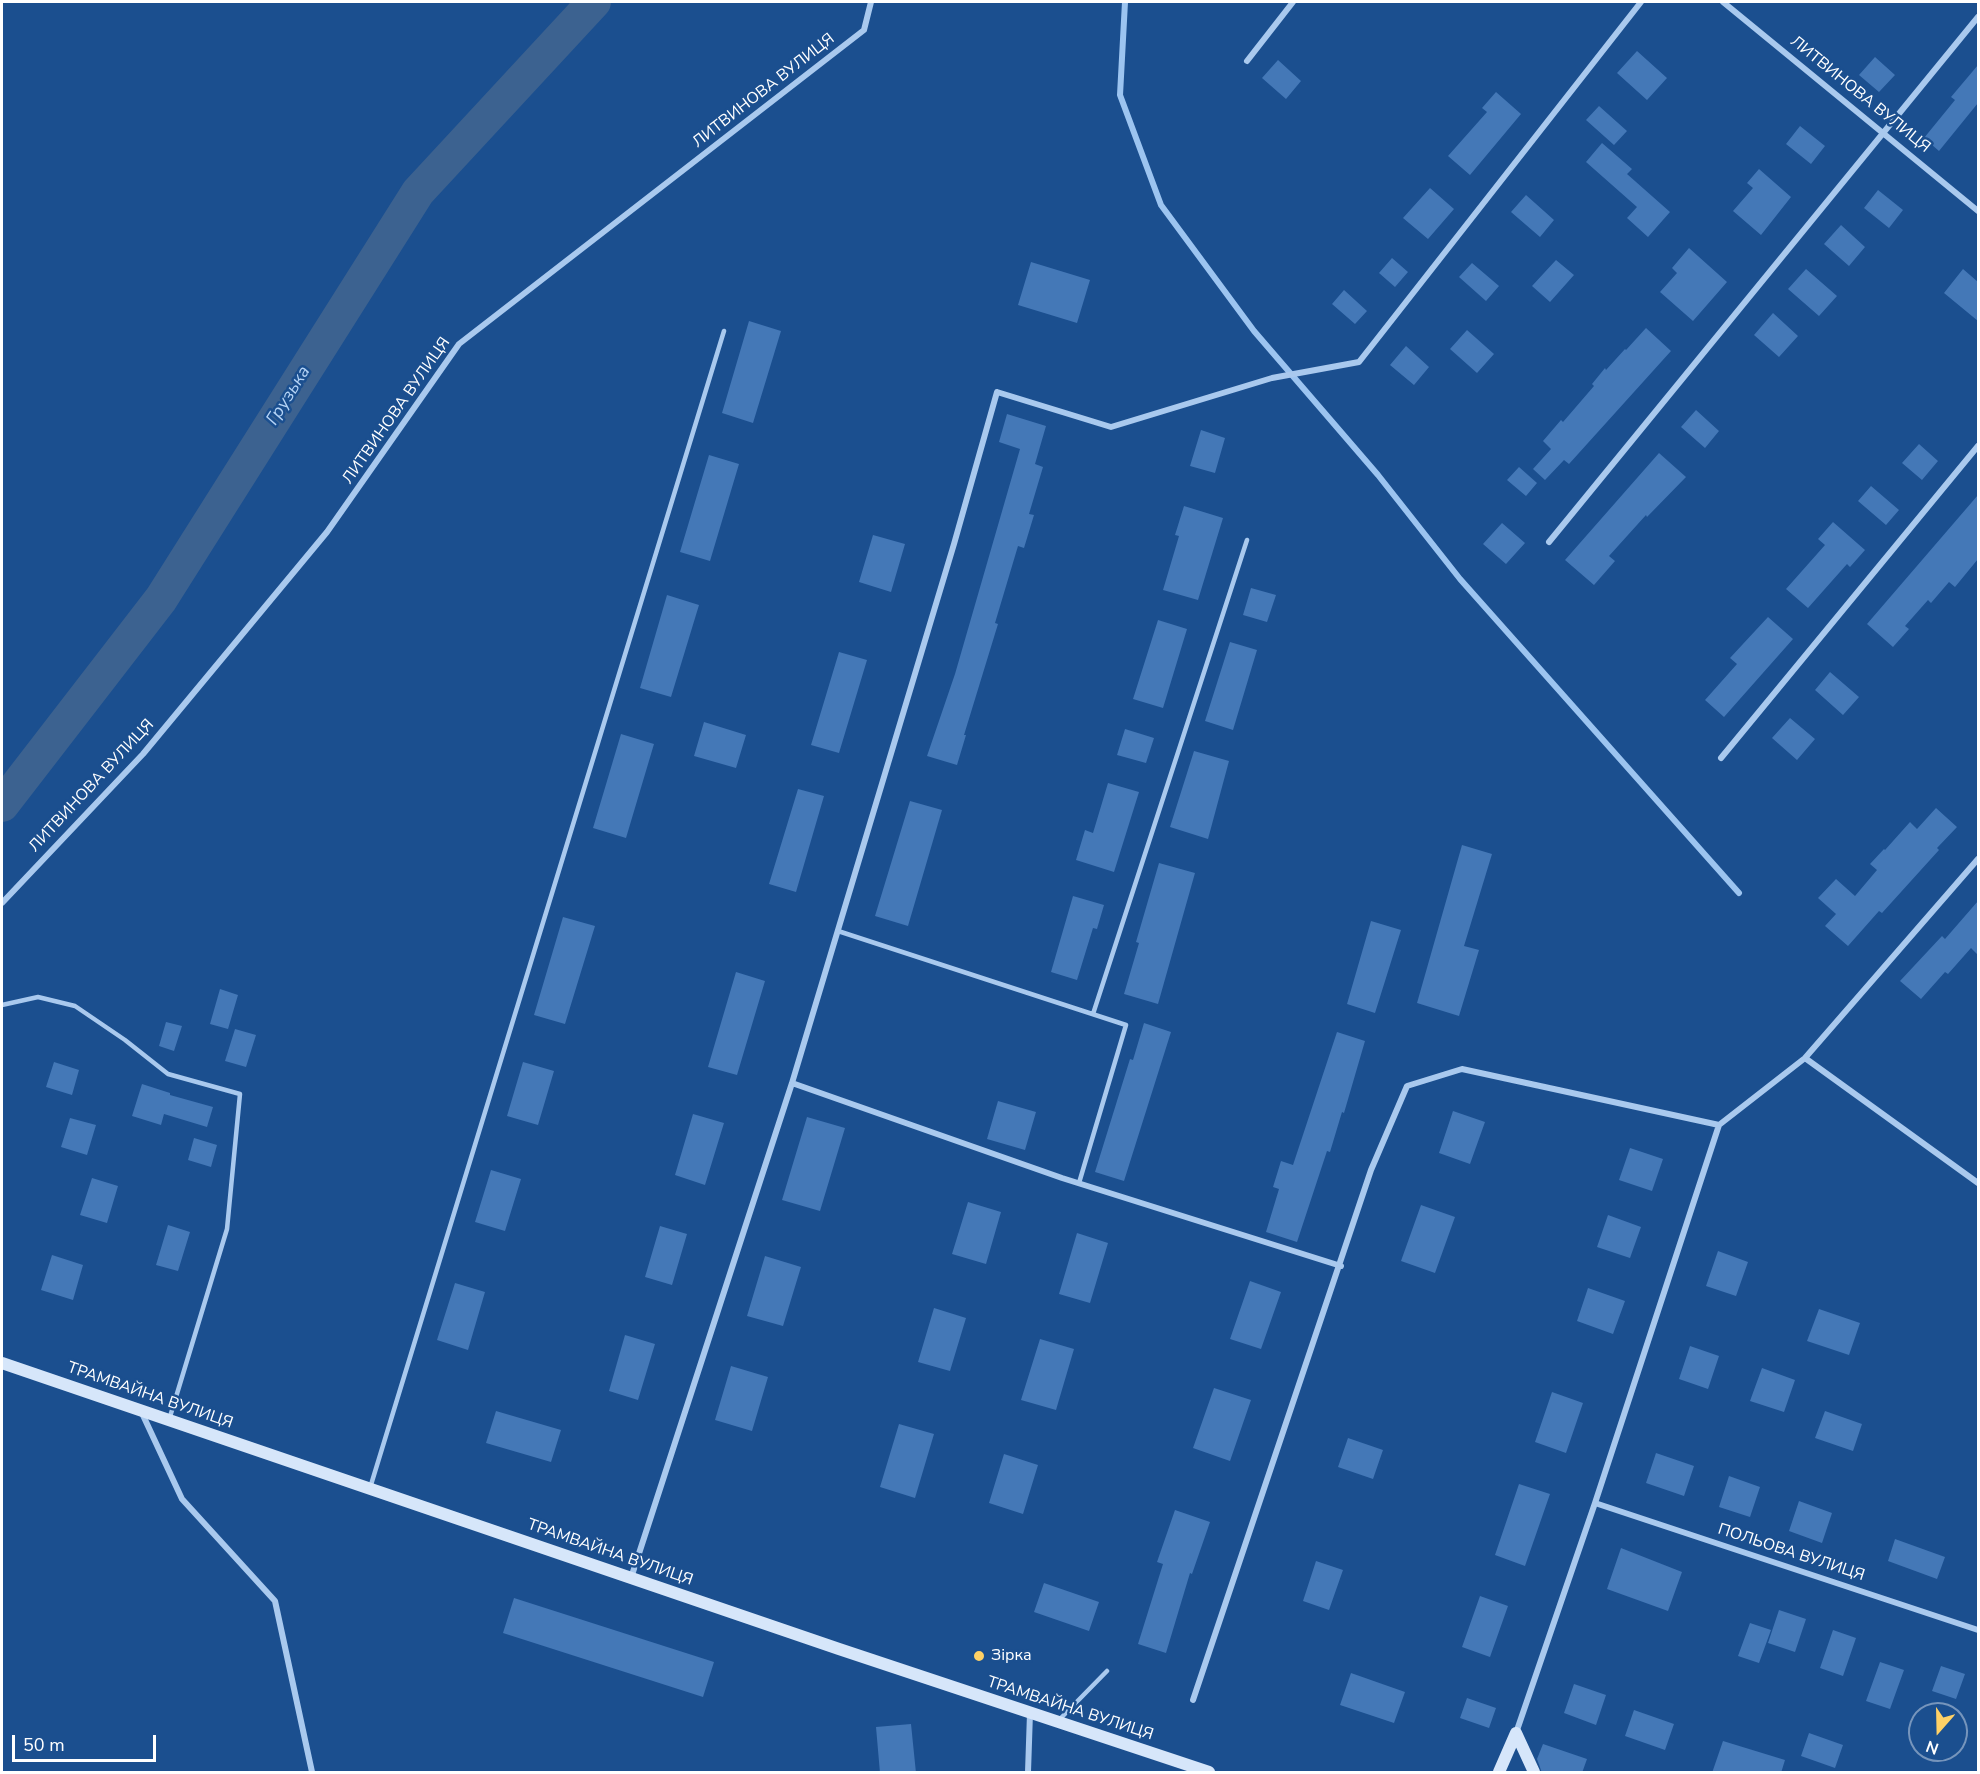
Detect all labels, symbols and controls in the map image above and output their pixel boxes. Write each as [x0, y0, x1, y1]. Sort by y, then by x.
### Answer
street label: ЛИТВИНОВА ВУЛИЦЯ [689, 30, 839, 152]
street label: ЛИТВИНОВА ВУЛИЦЯ [1786, 33, 1934, 157]
street label: ЛИТВИНОВА ВУЛИЦЯ [339, 334, 455, 488]
water label: Грузька [262, 362, 316, 430]
street label: ЛИТВИНОВА ВУЛИЦЯ [25, 716, 159, 856]
street label: ТРАМВАЙНА ВУЛИЦЯ [65, 1359, 235, 1433]
street label: ТРАМВАЙНА ВУЛИЦЯ [525, 1516, 695, 1590]
street label: ПОЛЬОВА ВУЛИЦЯ [1715, 1520, 1867, 1586]
place label: Зірка [991, 1646, 1032, 1666]
marker: Зірка [972, 1649, 986, 1663]
street label: ТРАМВАЙНА ВУЛИЦЯ [984, 1673, 1156, 1745]
north arrow [1908, 1702, 1968, 1762]
scale bar [15, 1723, 159, 1761]
text: 50 m [23, 1733, 65, 1757]
text: N [1923, 1735, 1942, 1759]

